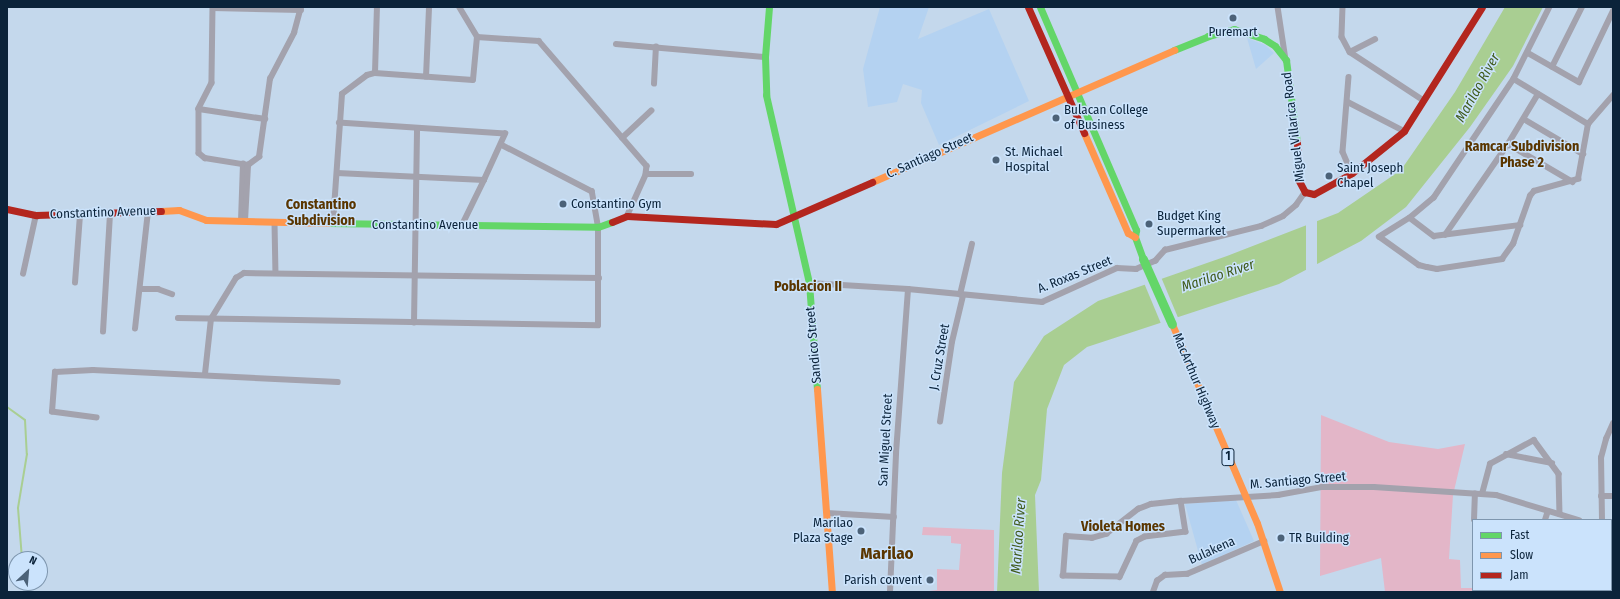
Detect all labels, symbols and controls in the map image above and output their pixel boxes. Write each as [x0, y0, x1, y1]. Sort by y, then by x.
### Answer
marker: Puremart [1228, 13, 1238, 23]
place label: Puremart [1208, 24, 1258, 40]
water label: Marilao River [1452, 51, 1504, 125]
street label: Miguel Villarica Road [1280, 71, 1308, 183]
place label: Bulacan College of Business [1064, 103, 1148, 134]
marker: Bulacan College of Business [1051, 113, 1061, 123]
street label: C. Santiago Street [884, 130, 976, 182]
district label: Ramcar Subdivision Phase 2 [1465, 139, 1579, 172]
place label: St. Michael Hospital [1005, 145, 1063, 176]
marker: St. Michael Hospital [990, 154, 1002, 166]
place label: Saint Joseph Chapel [1337, 161, 1403, 192]
marker: Saint Joseph Chapel [1324, 171, 1334, 181]
place label: Constantino Gym [571, 196, 661, 212]
district label: Constantino Subdivision [286, 197, 356, 230]
marker: Constantino Gym [558, 199, 568, 209]
street label: Constantino Avenue [50, 203, 156, 223]
place label: Budget King Supermarket [1157, 209, 1226, 240]
street label: Constantino Avenue [372, 217, 478, 233]
marker: Budget King Supermarket [1144, 219, 1154, 229]
street label: A. Roxas Street [1036, 253, 1114, 297]
water label: Marilao River [1179, 256, 1257, 296]
district label: Poblacion II [774, 279, 842, 295]
street label: Sandico Street [803, 306, 825, 384]
street label: J. Cruz Street [926, 323, 954, 391]
street label: MacArthur Highway [1169, 331, 1223, 431]
street label: San Miguel Street [876, 393, 896, 487]
road number: 1 [1221, 447, 1235, 467]
street label: M. Santiago Street [1249, 469, 1347, 493]
water label: Marilao River [1008, 498, 1030, 574]
place label: Marilao Plaza Stage [793, 516, 853, 547]
district label: Violeta Homes [1081, 519, 1165, 535]
legend [1472, 519, 1612, 591]
marker: Marilao Plaza Stage [856, 526, 866, 536]
text: Fast [1510, 528, 1529, 542]
place label: TR Building [1289, 530, 1349, 546]
marker: TR Building [1276, 533, 1286, 543]
street label: Bulakena [1186, 534, 1238, 568]
district label: Marilao [860, 544, 914, 564]
text: Slow [1510, 548, 1533, 562]
north arrow [8, 551, 48, 591]
text: N [27, 553, 39, 568]
text: Jam [1510, 568, 1528, 582]
place label: Parish convent [844, 572, 922, 588]
marker: Parish convent [925, 575, 935, 585]

